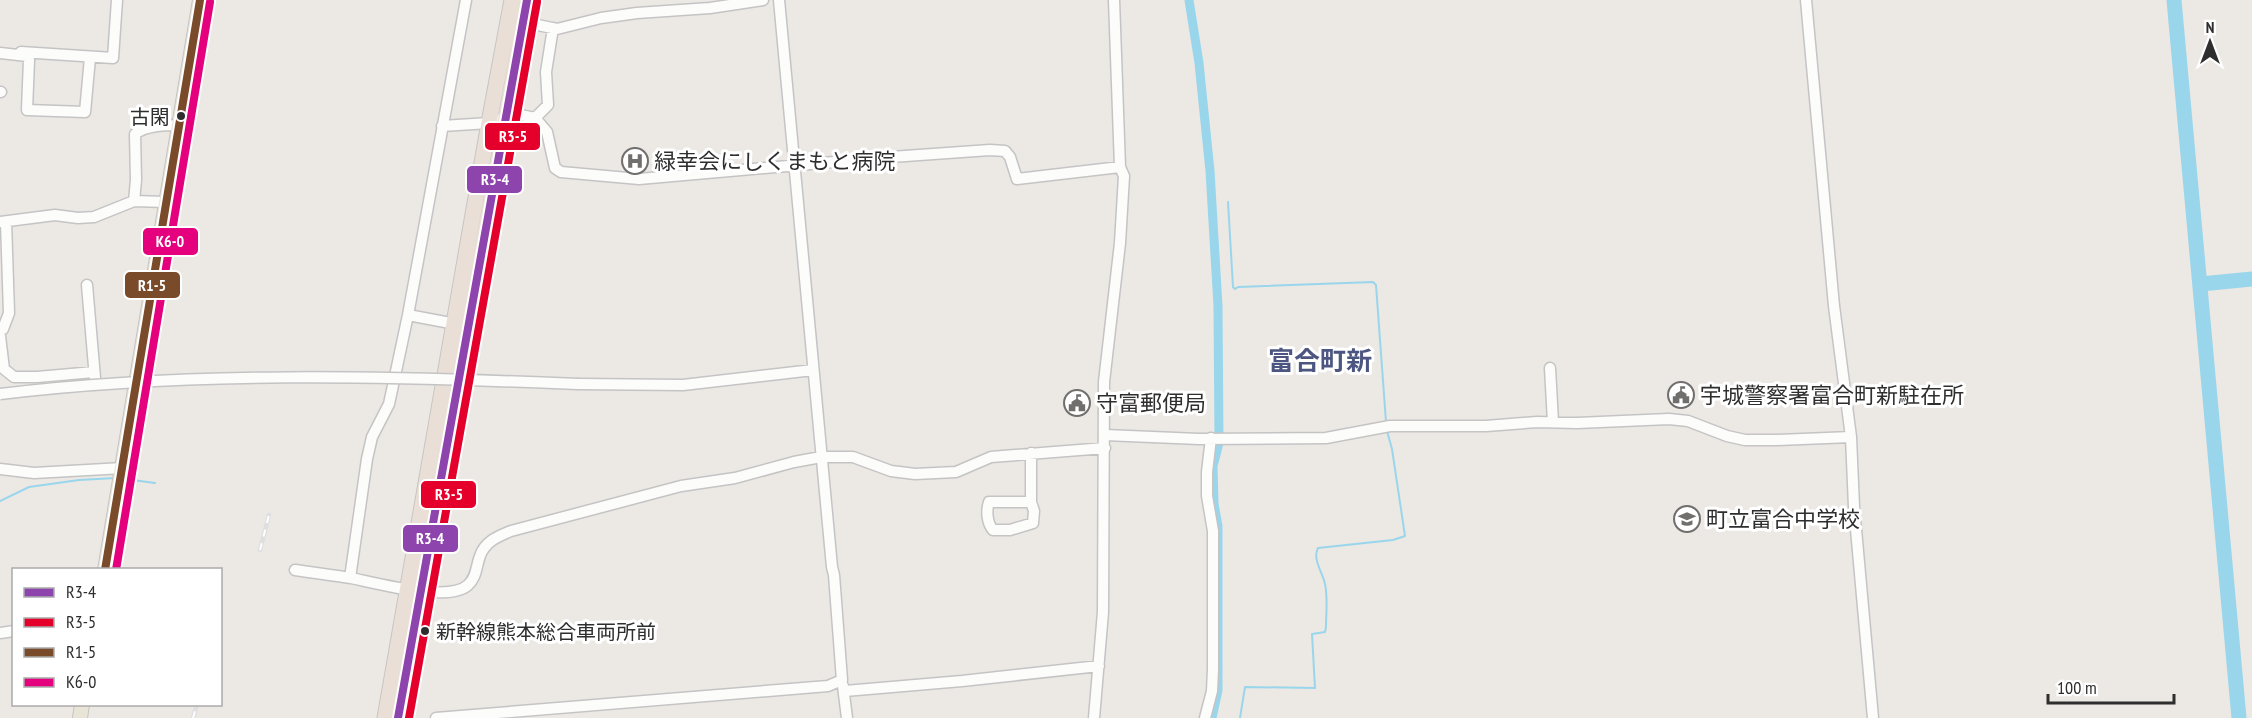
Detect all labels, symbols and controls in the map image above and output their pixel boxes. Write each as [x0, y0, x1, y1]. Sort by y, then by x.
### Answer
north arrow [2180, 12, 2240, 72]
text: N [2206, 17, 2214, 37]
place label: 古閑 [130, 104, 170, 130]
marker: 古閑 [175, 110, 187, 122]
line badge: R3-5 [484, 122, 541, 151]
text: R3-5 [499, 126, 527, 146]
hospital icon: 緑幸会にしくまもと病院 [620, 146, 650, 176]
place label: 緑幸会にしくまもと病院 [654, 147, 896, 175]
line badge: R3-4 [466, 165, 523, 194]
text: R3-4 [481, 169, 509, 189]
line badge: K6-0 [142, 227, 199, 256]
text: K6-0 [156, 231, 185, 251]
line badge: R1-5 [124, 271, 181, 299]
text: R1-5 [138, 275, 166, 295]
district label: 富合町新 [1268, 344, 1372, 377]
public building icon: 宇城警察署富合町新駐在所 [1666, 380, 1696, 410]
place label: 宇城警察署富合町新駐在所 [1700, 381, 1964, 409]
public building icon: 守富郵便局 [1062, 388, 1092, 418]
place label: 守富郵便局 [1096, 389, 1206, 417]
line badge: R3-5 [420, 480, 477, 509]
text: R3-5 [435, 484, 463, 504]
school or university icon: 町立富合中学校 [1672, 504, 1702, 534]
place label: 町立富合中学校 [1706, 505, 1860, 533]
line badge: R3-4 [402, 524, 459, 553]
text: R3-4 [416, 528, 444, 548]
legend [12, 568, 222, 706]
text: R3-4 [66, 580, 96, 603]
text: R3-5 [66, 610, 96, 633]
place label: 新幹線熊本総合車両所前 [436, 619, 656, 645]
marker: 新幹線熊本総合車両所前 [419, 625, 431, 637]
text: R1-5 [66, 640, 96, 663]
scale bar [2048, 667, 2174, 705]
text: K6-0 [66, 670, 96, 693]
text: 100 m [2057, 676, 2097, 699]

